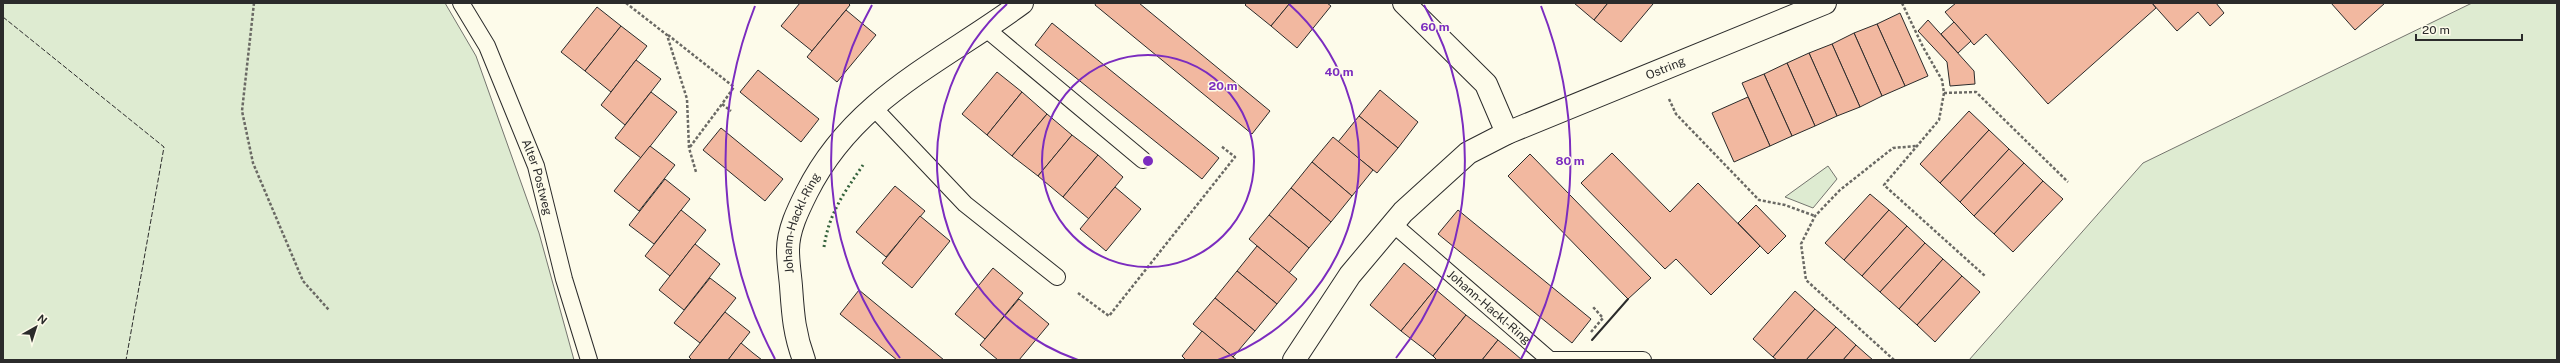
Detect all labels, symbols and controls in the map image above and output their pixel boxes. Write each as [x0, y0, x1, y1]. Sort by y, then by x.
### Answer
scale bar [2416, 16, 2522, 42]
text: 60 m [1420, 20, 1450, 34]
text: 20 m [2422, 23, 2450, 37]
street label: Ostring [1644, 54, 1687, 83]
text: 40 m [1324, 65, 1354, 79]
text: 20 m [1209, 79, 1238, 93]
street label: Alter Postweg [519, 137, 555, 217]
centre of rings [1141, 154, 1155, 168]
text: 80 m [1555, 154, 1585, 168]
street label: Johann-Hackl-Ring [781, 170, 823, 274]
street label: Johann-Hackl-Ring [1444, 267, 1534, 347]
north arrow [16, 307, 56, 347]
text: N [35, 312, 49, 327]

